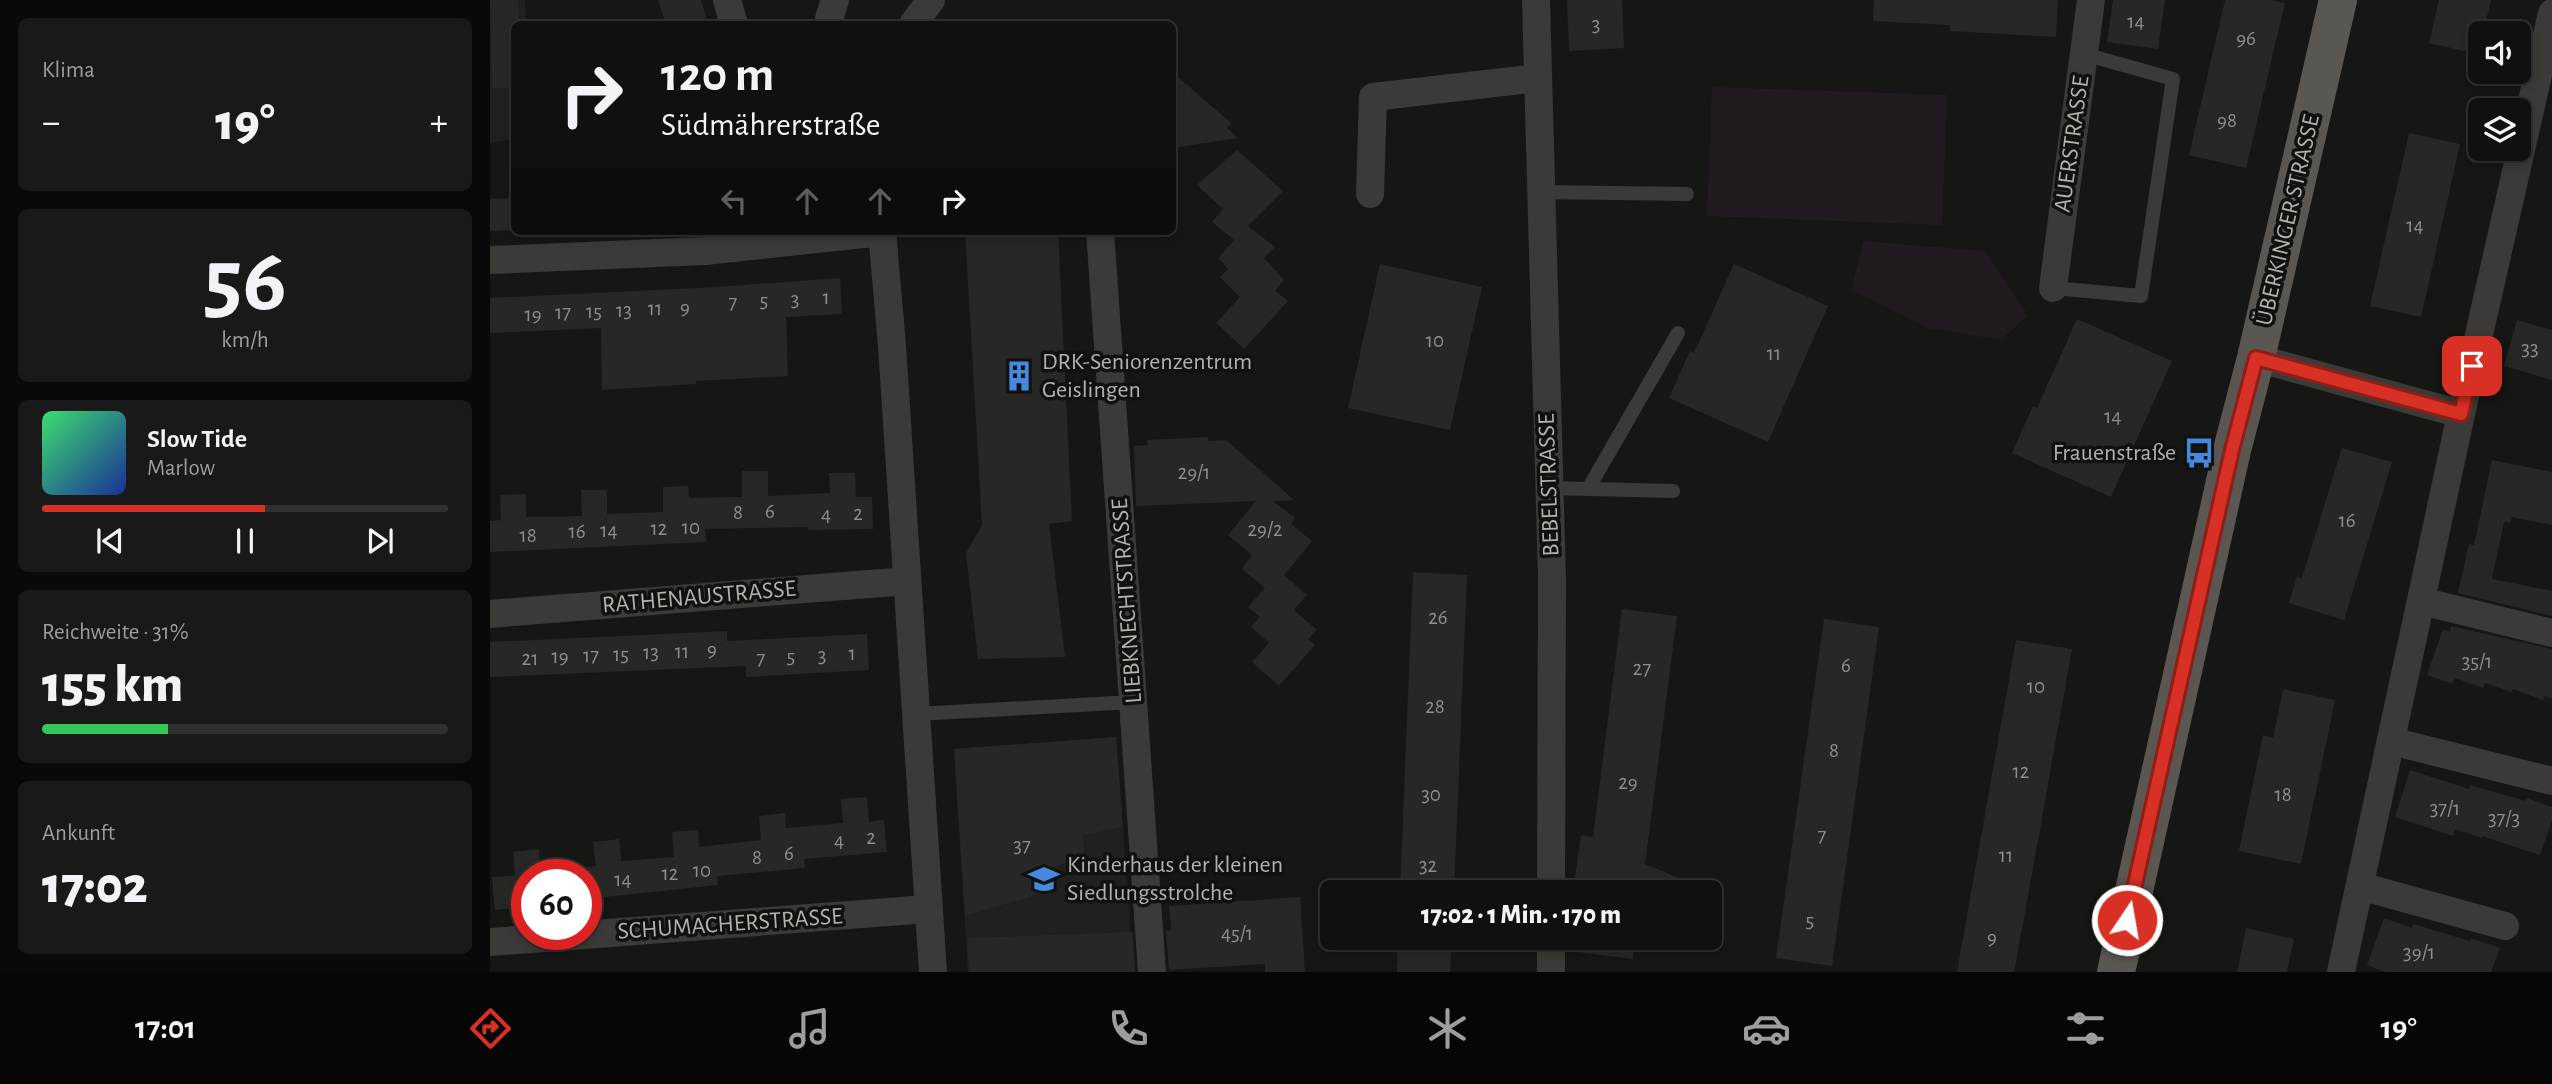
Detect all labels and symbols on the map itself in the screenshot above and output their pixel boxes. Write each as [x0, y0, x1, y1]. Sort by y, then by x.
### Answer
house number: 14 [2127, 11, 2145, 32]
house number: 3 [1592, 14, 1600, 35]
house number: 96 [2236, 28, 2256, 49]
street label: AUERSTRASSE [2051, 74, 2094, 214]
house number: 98 [2217, 110, 2237, 131]
street label: ÜBERKINGER STRASSE [2251, 112, 2324, 328]
house number: 14 [2406, 215, 2424, 236]
house number: 1 [822, 287, 830, 308]
house number: 3 [791, 289, 799, 310]
house number: 5 [760, 290, 768, 311]
house number: 7 [729, 292, 738, 313]
house number: 9 [680, 297, 690, 318]
house number: 11 [648, 298, 662, 319]
house number: 13 [616, 300, 632, 321]
house number: 15 [586, 301, 602, 322]
house number: 17 [555, 302, 571, 323]
house number: 19 [524, 304, 542, 325]
house number: 10 [1426, 330, 1444, 351]
pin [2442, 336, 2502, 396]
house number: 33 [2521, 338, 2539, 359]
house number: 11 [1767, 343, 1781, 364]
place label: DRK-Seniorenzentrum Geislingen [1042, 350, 1252, 402]
building icon: DRK-Seniorenzentrum Geislingen [1002, 359, 1036, 393]
house number: 14 [2104, 406, 2122, 427]
street label: BEBELSTRASSE [1534, 413, 1563, 557]
bus stop icon: Frauenstraße [2182, 436, 2216, 470]
place label: Frauenstraße [2053, 441, 2176, 465]
house number: 29/1 [1178, 462, 1210, 483]
street label: LIEBKNECHTSTRASSE [1108, 497, 1146, 704]
house number: 6 [765, 501, 775, 522]
house number: 8 [733, 502, 743, 523]
house number: 2 [853, 503, 863, 524]
house number: 4 [821, 504, 831, 525]
house number: 16 [2338, 510, 2356, 531]
house number: 10 [682, 517, 700, 538]
house number: 12 [651, 518, 667, 539]
house number: 29/2 [1247, 519, 1283, 540]
house number: 14 [600, 520, 618, 541]
house number: 16 [568, 521, 586, 542]
house number: 18 [519, 525, 537, 546]
street label: RATHENAUSTRASSE [601, 577, 797, 617]
house number: 26 [1428, 607, 1448, 628]
house number: 9 [707, 639, 717, 660]
house number: 11 [675, 641, 689, 662]
house number: 13 [643, 642, 659, 663]
house number: 1 [848, 643, 856, 664]
house number: 15 [613, 644, 629, 665]
house number: 17 [583, 645, 599, 666]
house number: 3 [818, 645, 826, 666]
house number: 19 [551, 646, 569, 667]
house number: 5 [787, 646, 795, 667]
house number: 21 [522, 648, 538, 669]
house number: 7 [757, 648, 766, 669]
house number: 35/1 [2462, 651, 2492, 672]
house number: 6 [1841, 655, 1851, 676]
house number: 27 [1633, 658, 1651, 679]
house number: 10 [2027, 676, 2045, 697]
house number: 28 [1425, 696, 1445, 717]
house number: 8 [1829, 740, 1839, 761]
house number: 12 [2013, 761, 2029, 782]
house number: 29 [1618, 772, 1638, 793]
house number: 30 [1421, 784, 1441, 805]
house number: 18 [2274, 784, 2292, 805]
house number: 37/1 [2430, 798, 2460, 819]
house number: 37/3 [2488, 808, 2520, 829]
house number: 7 [1818, 825, 1827, 846]
house number: 2 [866, 827, 876, 848]
house number: 4 [834, 830, 844, 851]
house number: 37 [1013, 835, 1031, 856]
house number: 6 [784, 843, 794, 864]
house number: 11 [1999, 845, 2013, 866]
house number: 8 [752, 847, 762, 868]
place label: Kinderhaus der kleinen Siedlungsstrolche [1067, 853, 1283, 905]
house number: 32 [1419, 855, 1437, 876]
speed limit sign: 60 [511, 859, 602, 950]
house number: 10 [693, 860, 711, 881]
school or university icon: Kinderhaus der kleinen Siedlungsstrolche [1027, 862, 1061, 896]
house number: 12 [662, 863, 678, 884]
house number: 14 [614, 869, 632, 890]
position arrow [2090, 883, 2164, 957]
street label: SCHUMACHERSTRASSE [617, 904, 844, 944]
house number: 5 [1806, 910, 1814, 931]
house number: 45/1 [1221, 923, 1253, 944]
house number: 9 [1987, 927, 1997, 948]
house number: 39/1 [2403, 942, 2435, 963]

